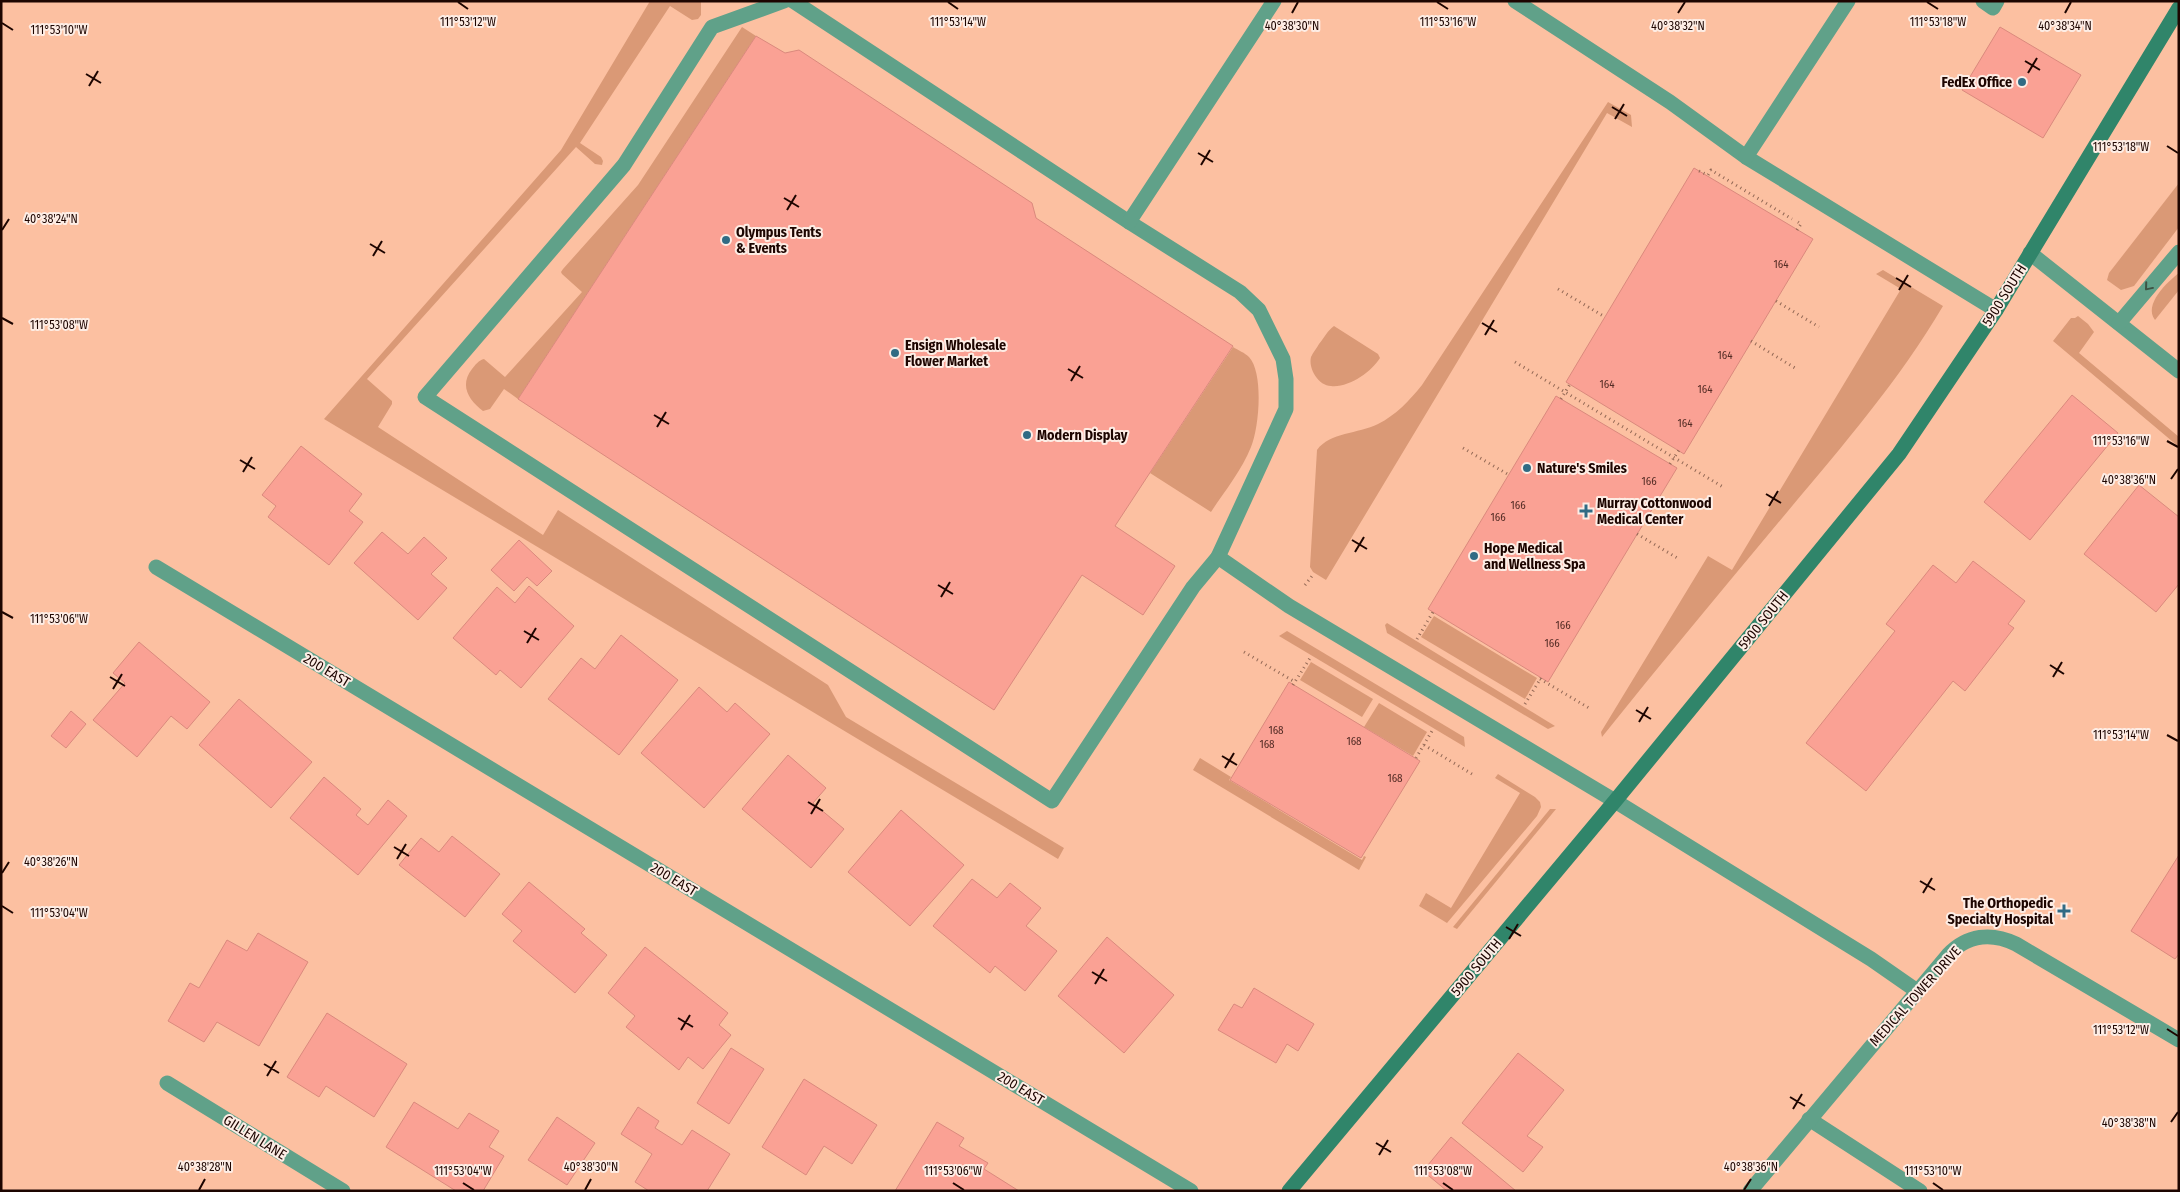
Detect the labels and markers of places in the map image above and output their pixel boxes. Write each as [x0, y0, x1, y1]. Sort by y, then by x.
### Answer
place label: FedEx Office [1941, 74, 2012, 91]
marker: FedEx Office [2016, 76, 2028, 88]
place label: Olympus Tents & Events [736, 224, 821, 257]
marker: Olympus Tents & Events [720, 234, 732, 246]
place label: Ensign Wholesale Flower Market [905, 337, 1006, 370]
marker: Ensign Wholesale Flower Market [889, 347, 901, 359]
place label: Modern Display [1037, 427, 1128, 444]
marker: Modern Display [1021, 429, 1033, 441]
place label: Nature's Smiles [1537, 460, 1627, 477]
marker: Nature's Smiles [1521, 462, 1533, 474]
place label: Murray Cottonwood Medical Center [1597, 495, 1712, 528]
marker: Murray Cottonwood Medical Center [1579, 504, 1593, 518]
place label: Hope Medical and Wellness Spa [1484, 540, 1586, 573]
marker: Hope Medical and Wellness Spa [1468, 550, 1480, 562]
place label: The Orthopedic Specialty Hospital [1948, 895, 2054, 928]
marker: The Orthopedic Specialty Hospital [2057, 904, 2071, 918]

